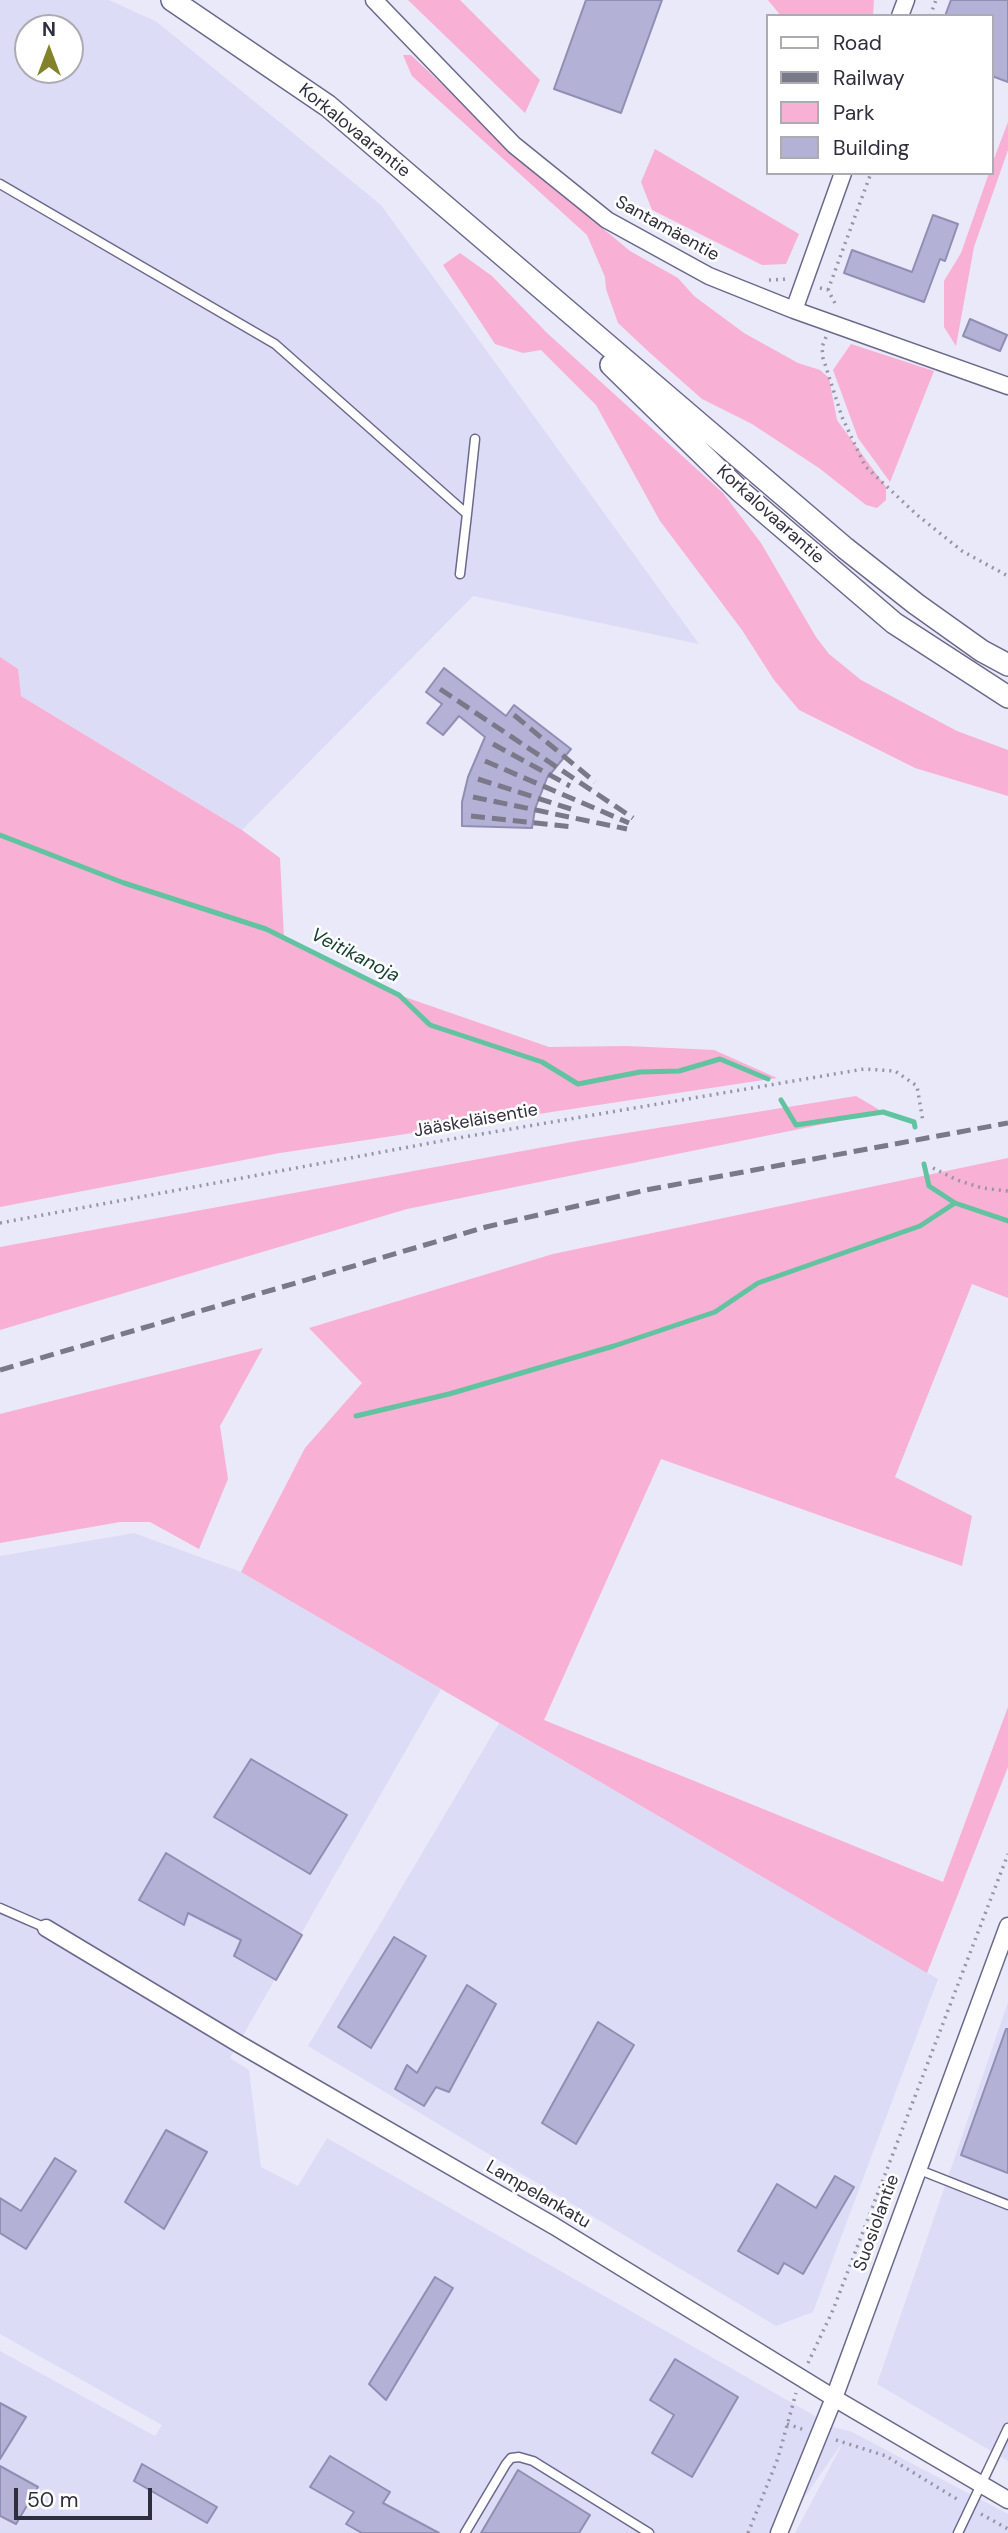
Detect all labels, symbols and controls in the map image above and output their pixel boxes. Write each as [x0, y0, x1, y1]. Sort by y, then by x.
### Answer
north arrow [14, 14, 84, 84]
legend [766, 14, 994, 175]
text: N [42, 17, 56, 42]
text: Road [833, 29, 882, 57]
text: Railway [833, 64, 905, 92]
street label: Korkalovaarantie [294, 79, 414, 183]
text: Park [833, 99, 874, 127]
text: Building [833, 134, 909, 162]
street label: Santamäentie [611, 192, 723, 266]
street label: Korkalovaarantie [712, 461, 828, 569]
water label: Veitikanoja [307, 924, 403, 988]
street label: Jääskeläisentie [412, 1099, 540, 1143]
street label: Lampelankatu [482, 2156, 594, 2234]
street label: Suosiolantie [850, 2172, 904, 2274]
scale bar [18, 2474, 156, 2518]
text: 50 m [27, 2486, 78, 2514]

